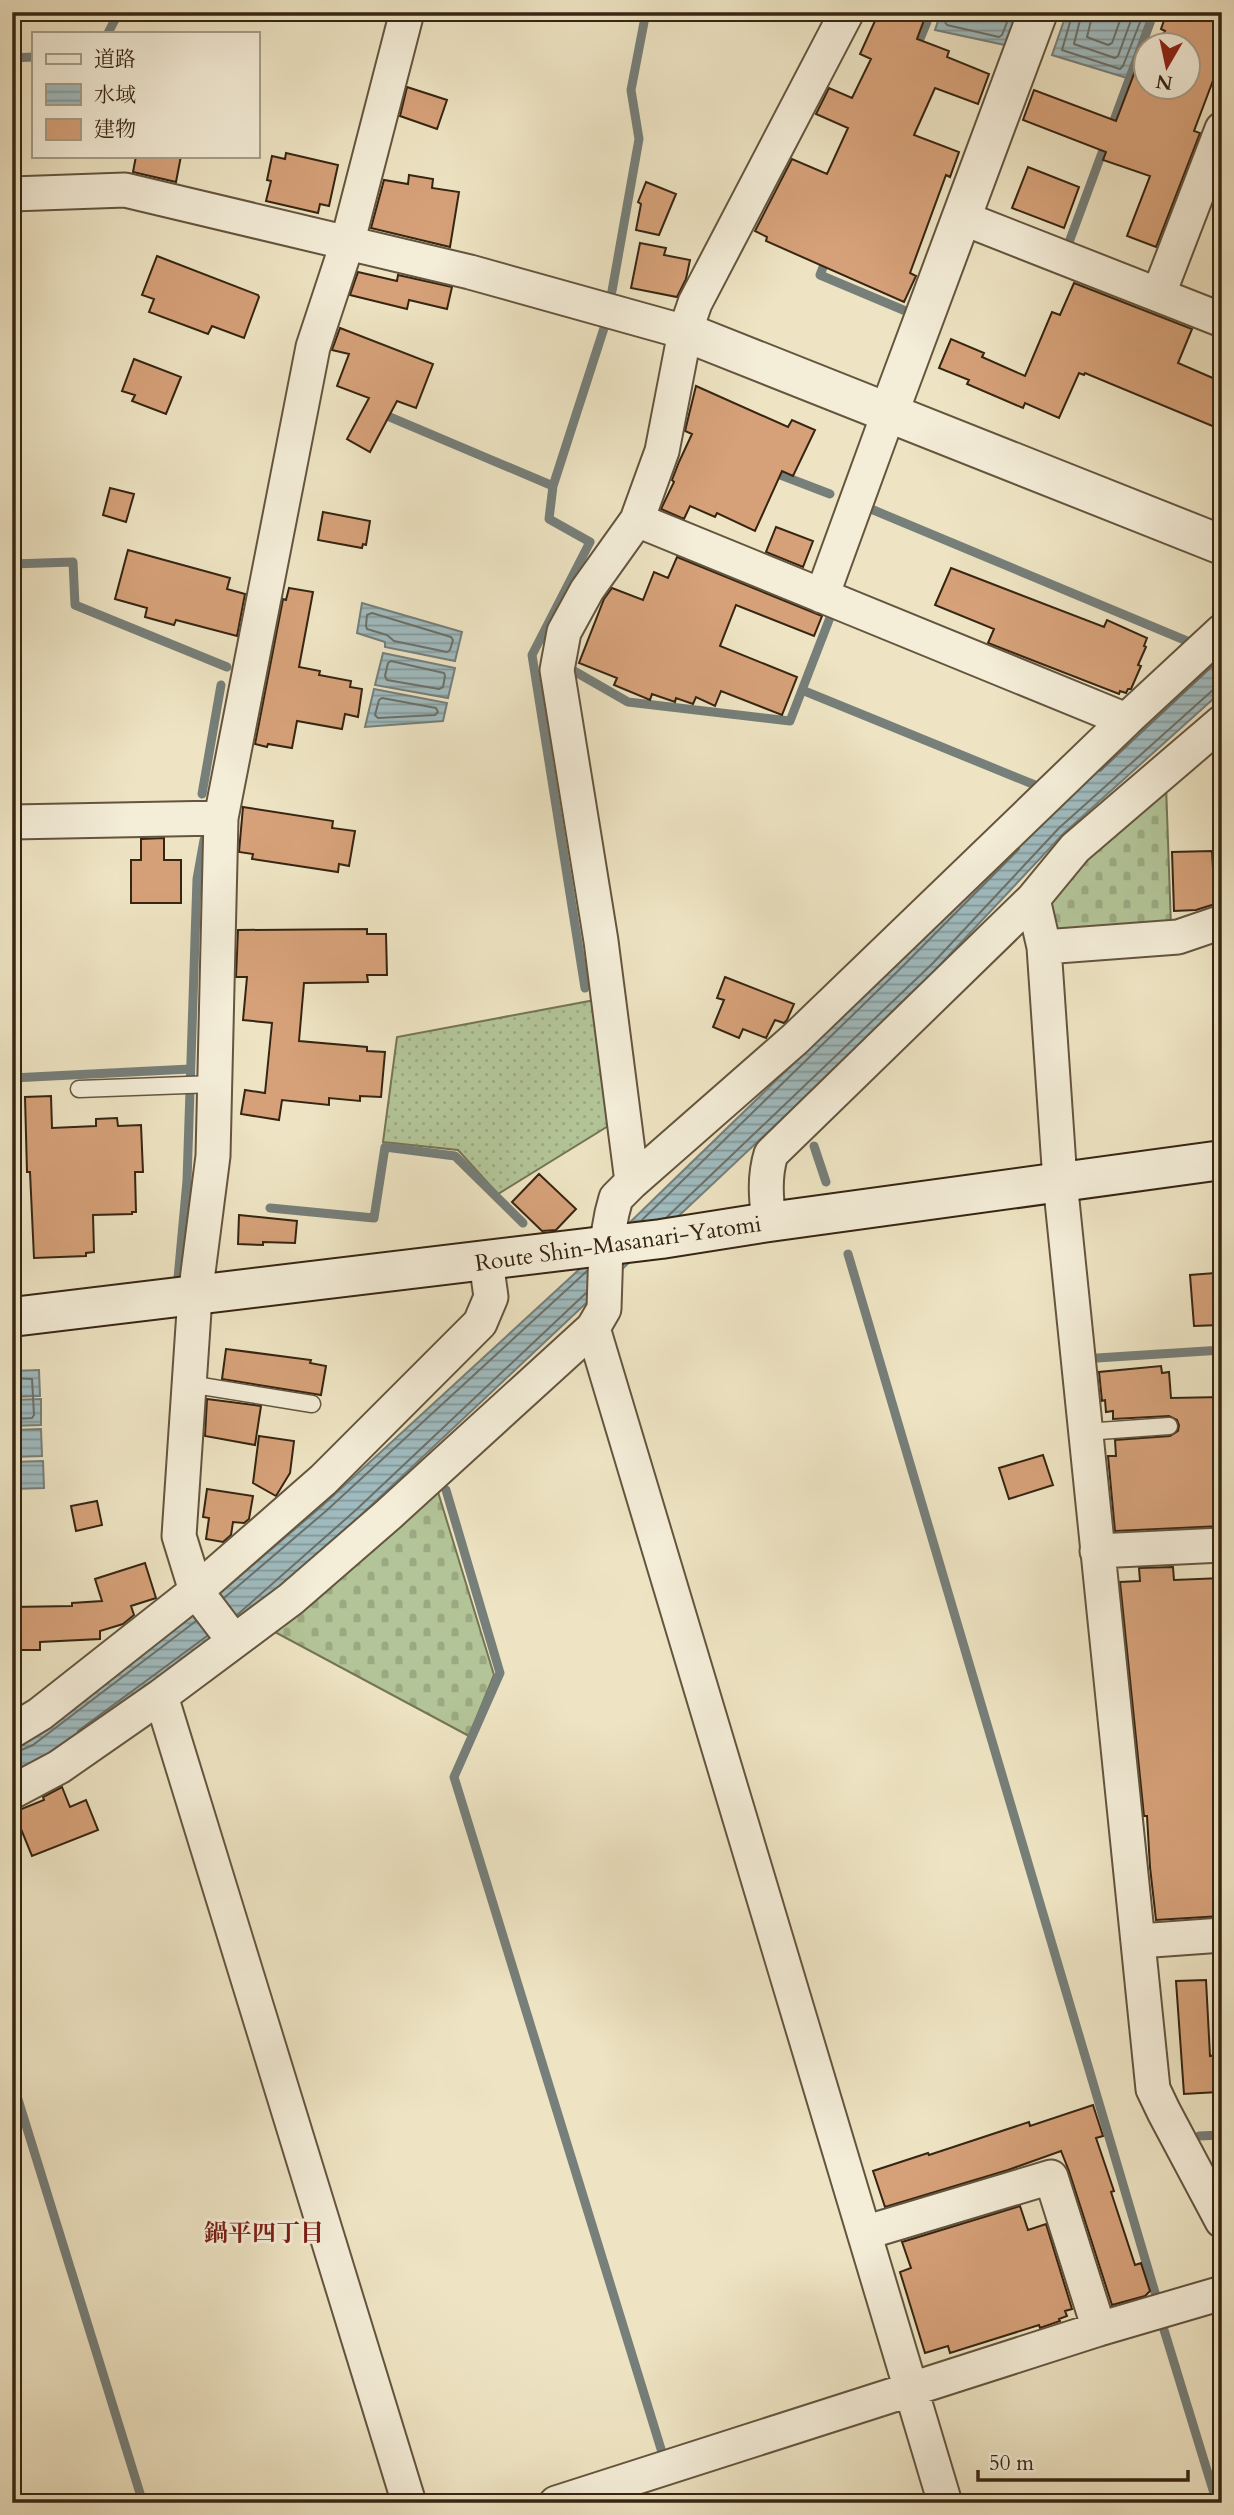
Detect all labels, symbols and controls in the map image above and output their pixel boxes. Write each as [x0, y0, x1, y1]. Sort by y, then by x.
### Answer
legend [32, 32, 259, 158]
north arrow [1132, 32, 1202, 102]
text: 道路 [94, 45, 136, 74]
text: N [1154, 68, 1175, 96]
text: 水域 [94, 81, 136, 110]
text: 建物 [94, 115, 136, 144]
street label: Route Shin-Masanari-Yatomi [473, 1208, 763, 1279]
district label: 鍋平四丁目 [204, 2217, 324, 2250]
scale bar [978, 2438, 1188, 2482]
text: 50 m [989, 2449, 1034, 2478]

